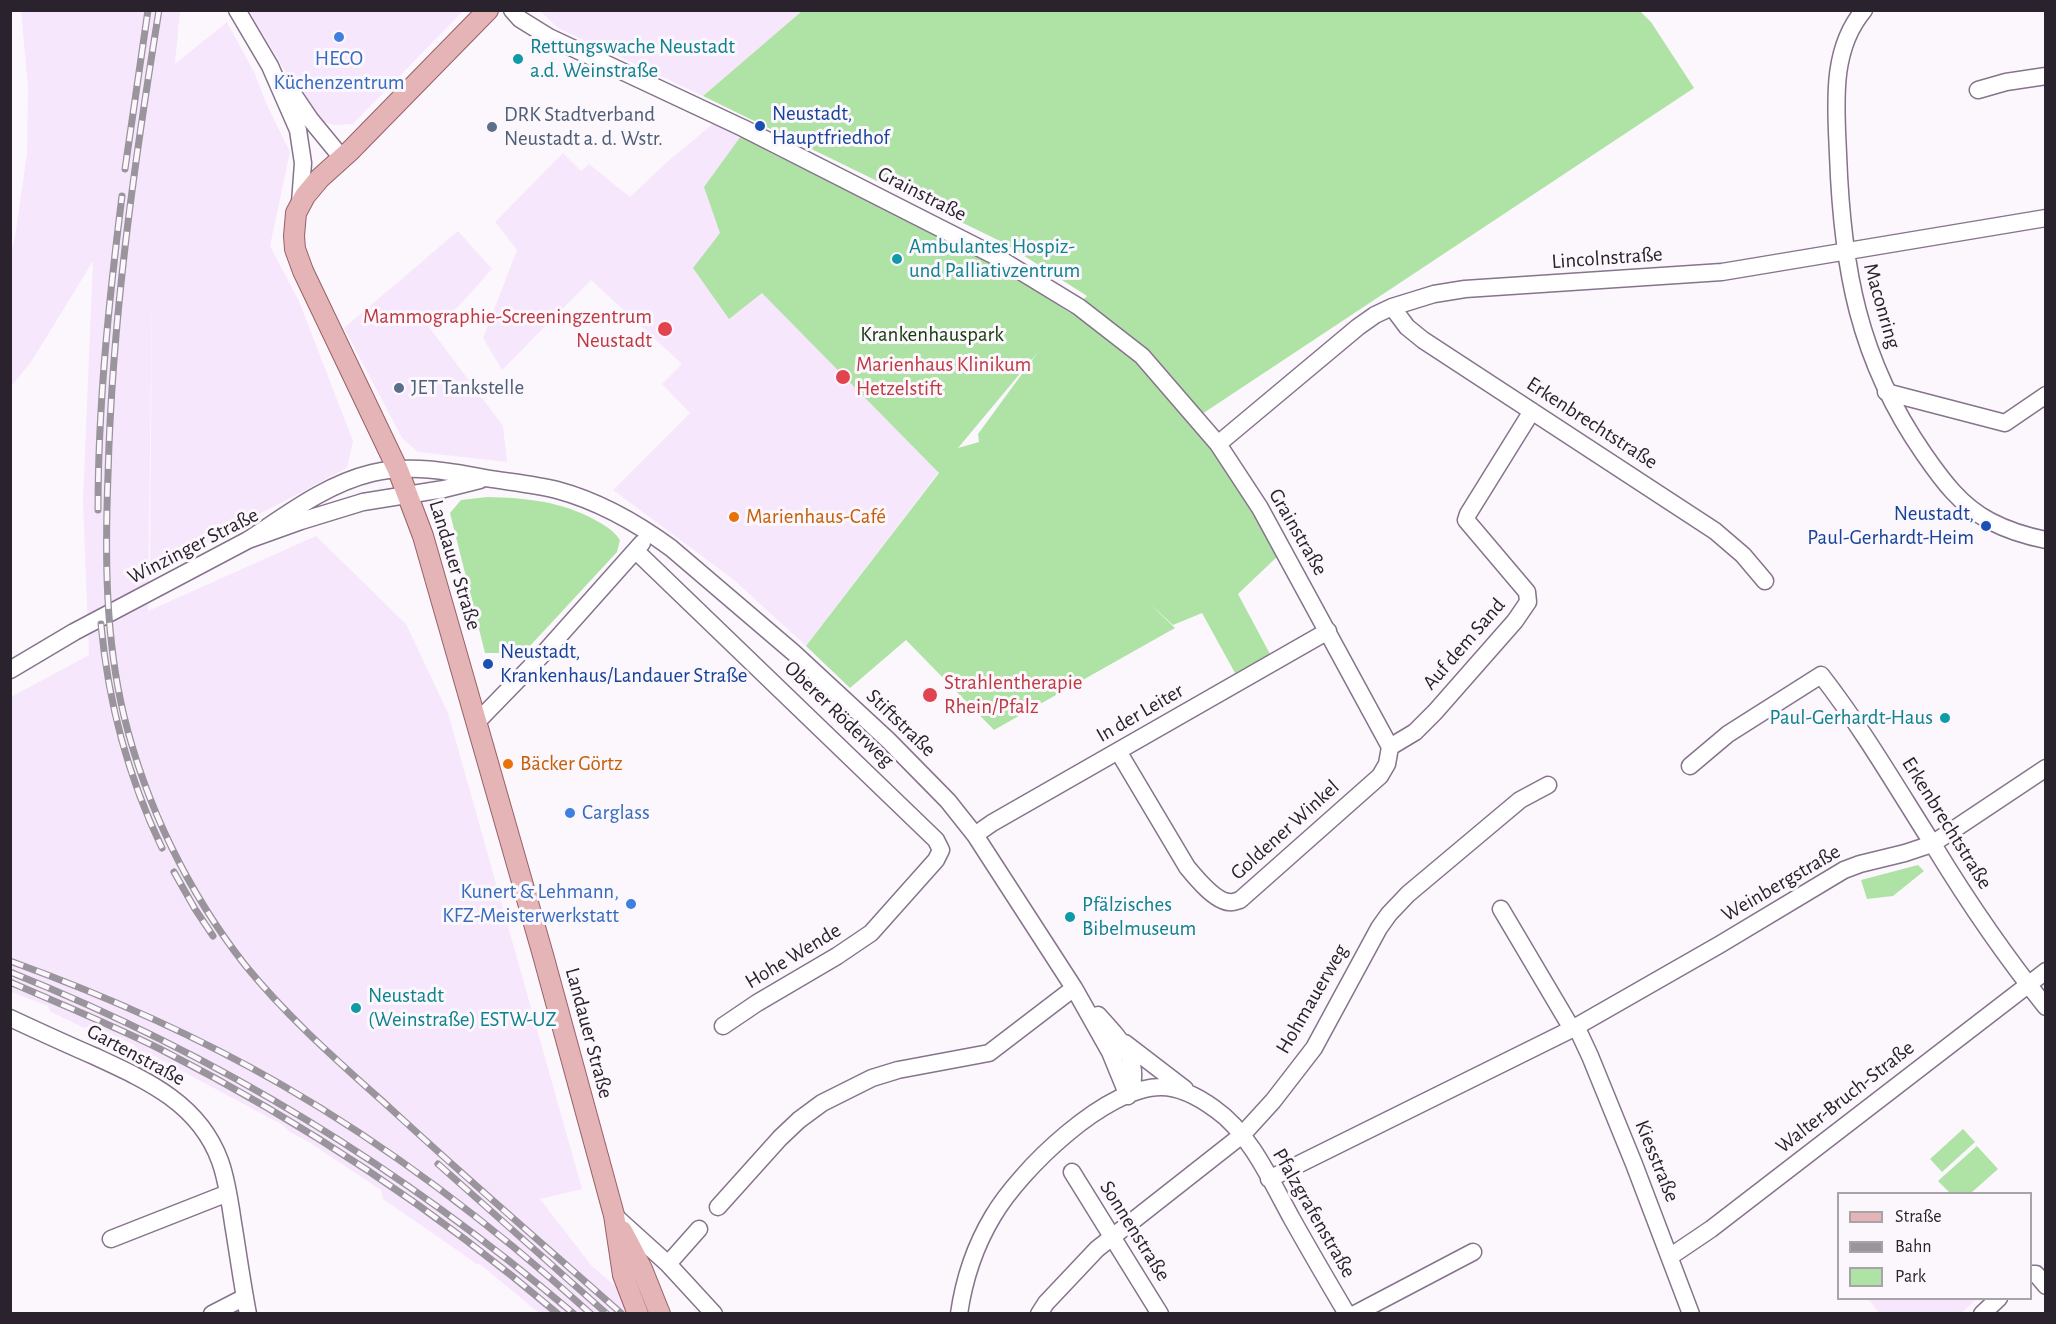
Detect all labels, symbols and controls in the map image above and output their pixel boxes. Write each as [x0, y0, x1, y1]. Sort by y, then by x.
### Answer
marker: HECO Küchenzentrum [332, 30, 346, 44]
place label: Rettungswache Neustadt a.d. Weinstraße [530, 34, 735, 84]
place label: HECO Küchenzentrum [273, 46, 405, 96]
marker: Rettungswache Neustadt a.d. Weinstraße [511, 52, 525, 66]
place label: Neustadt, Hauptfriedhof [772, 101, 890, 151]
place label: DRK Stadtverband Neustadt a. d. Wstr. [504, 102, 663, 152]
marker: Neustadt, Hauptfriedhof [753, 119, 767, 133]
marker: DRK Stadtverband Neustadt a. d. Wstr. [485, 120, 499, 134]
street label: Grainstraße [873, 161, 971, 227]
place label: Ambulantes Hospiz- und Palliativzentrum [909, 234, 1080, 284]
street label: Lincolnstraße [1551, 242, 1663, 274]
marker: Ambulantes Hospiz- und Palliativzentrum [890, 252, 904, 266]
street label: Maconring [1858, 260, 1906, 352]
place label: Mammographie-Screeningzentrum Neustadt [363, 304, 652, 354]
marker: Mammographie-Screeningzentrum Neustadt [656, 320, 674, 338]
park label: Krankenhauspark [860, 322, 1004, 348]
place label: Marienhaus Klinikum Hetzelstift [856, 352, 1031, 402]
marker: Marienhaus Klinikum Hetzelstift [834, 368, 852, 386]
street label: Erkenbrechtstraße [1522, 371, 1662, 475]
place label: JET Tankstelle [411, 375, 524, 401]
marker: JET Tankstelle [392, 381, 406, 395]
street label: Grainstraße [1263, 484, 1333, 580]
street label: Landauer Straße [423, 497, 487, 633]
place label: Neustadt, Paul-Gerhardt-Heim [1807, 501, 1974, 551]
street label: Winzinger Straße [123, 502, 263, 590]
place label: Marienhaus-Café [746, 504, 886, 530]
marker: Marienhaus-Café [727, 510, 741, 524]
marker: Neustadt, Paul-Gerhardt-Heim [1979, 519, 1993, 533]
street label: Auf dem Sand [1417, 593, 1511, 695]
place label: Neustadt, Krankenhaus/Landauer Straße [500, 639, 748, 689]
street label: Oberer Röderweg [779, 655, 899, 773]
marker: Neustadt, Krankenhaus/Landauer Straße [481, 657, 495, 671]
place label: Strahlentherapie Rhein/Pfalz [944, 670, 1083, 720]
street label: In der Leiter [1092, 678, 1188, 748]
street label: Stiftstraße [861, 684, 941, 762]
marker: Strahlentherapie Rhein/Pfalz [921, 686, 939, 704]
place label: Paul-Gerhardt-Haus [1770, 705, 1933, 731]
marker: Paul-Gerhardt-Haus [1938, 711, 1952, 725]
place label: Bäcker Görtz [520, 751, 623, 777]
street label: Erkenbrechtstraße [1896, 752, 1998, 894]
marker: Bäcker Görtz [501, 757, 515, 771]
street label: Goldener Winkel [1225, 775, 1345, 885]
place label: Carglass [582, 800, 650, 826]
marker: Carglass [563, 806, 577, 820]
street label: Weinbergstraße [1717, 839, 1845, 927]
place label: Kunert & Lehmann, KFZ-Meisterwerkstatt [442, 879, 619, 929]
place label: Pfälzisches Bibelmuseum [1082, 892, 1196, 942]
marker: Kunert & Lehmann, KFZ-Meisterwerkstatt [624, 897, 638, 911]
marker: Pfälzisches Bibelmuseum [1063, 910, 1077, 924]
street label: Hohe Wende [741, 918, 845, 994]
street label: Hohmauerweg [1270, 940, 1354, 1058]
street label: Landauer Straße [559, 965, 619, 1101]
place label: Neustadt (Weinstraße) ESTW-UZ [368, 983, 557, 1033]
marker: Neustadt (Weinstraße) ESTW-UZ [349, 1001, 363, 1015]
street label: Gartenstraße [83, 1019, 189, 1091]
street label: Walter-Bruch-Straße [1771, 1035, 1919, 1159]
street label: Kiesstraße [1629, 1116, 1685, 1206]
street label: Pfalzgrafenstraße [1267, 1144, 1361, 1282]
street label: Sonnenstraße [1094, 1176, 1176, 1286]
legend [1837, 1192, 2032, 1300]
text: Straße [1895, 1208, 1941, 1226]
text: Bahn [1895, 1238, 1931, 1256]
text: Park [1895, 1268, 1926, 1286]

